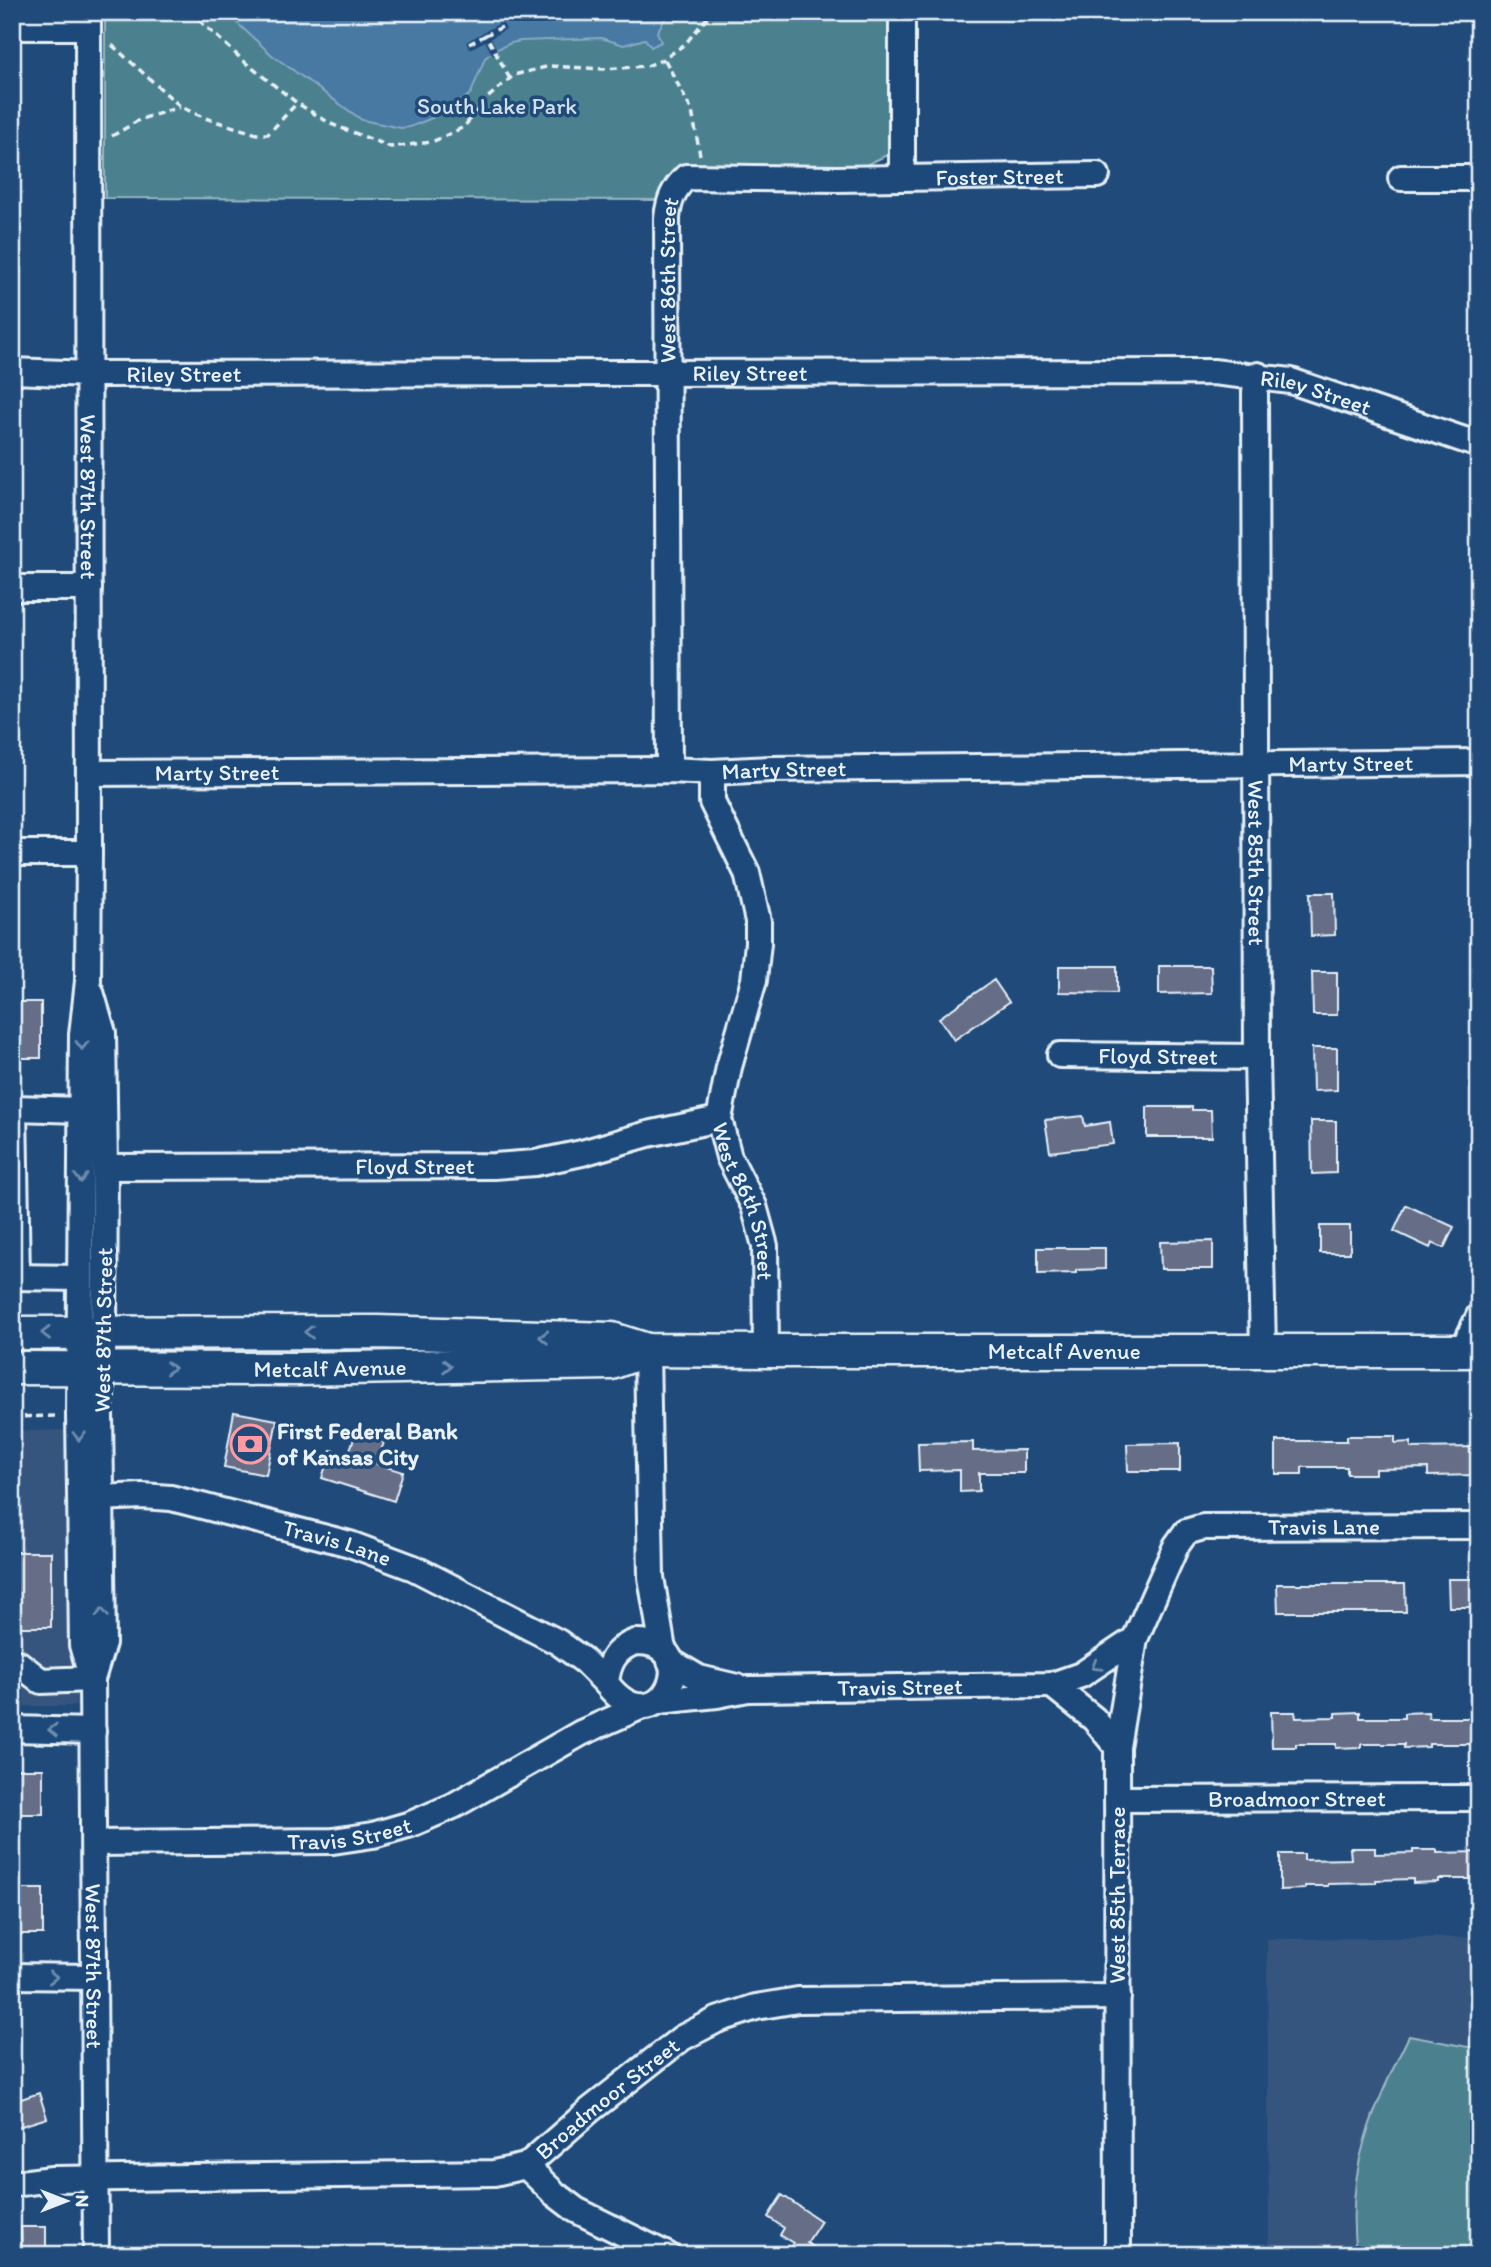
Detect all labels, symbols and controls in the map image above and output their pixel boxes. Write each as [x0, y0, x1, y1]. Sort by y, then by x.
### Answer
park label: South Lake Park [417, 92, 577, 120]
street label: Foster Street [935, 162, 1064, 191]
street label: West 86th Street [653, 193, 685, 363]
street label: Riley Street [693, 359, 808, 387]
street label: Riley Street [127, 360, 242, 388]
street label: Riley Street [1259, 364, 1375, 421]
street label: West 87th Street [74, 414, 103, 580]
street label: Marty Street [1288, 749, 1414, 778]
street label: Marty Street [721, 754, 847, 785]
street label: Marty Street [155, 758, 280, 787]
street label: West 85th Street [1242, 780, 1271, 946]
one-way arrow [74, 1041, 90, 1051]
street label: Floyd Street [1098, 1041, 1218, 1071]
street label: West 86th Street [706, 1119, 779, 1280]
street label: Floyd Street [355, 1152, 475, 1180]
one-way arrow [73, 1173, 89, 1184]
street label: West 87th Street [88, 1247, 118, 1413]
one-way arrow [303, 1324, 313, 1340]
one-way arrow [40, 1325, 51, 1341]
one-way arrow [538, 1329, 549, 1344]
street label: Metcalf Avenue [988, 1337, 1141, 1365]
street label: Metcalf Avenue [253, 1353, 407, 1383]
one-way arrow [442, 1358, 453, 1374]
one-way arrow [166, 1360, 176, 1376]
place label: First Federal Bank of Kansas City [277, 1417, 458, 1471]
bank icon: First Federal Bank of Kansas City [229, 1423, 271, 1465]
one-way arrow [71, 1431, 87, 1442]
street label: Travis Lane [1268, 1512, 1380, 1541]
street label: Travis Lane [280, 1513, 395, 1572]
one-way arrow [94, 1607, 110, 1618]
one-way arrow [1090, 1658, 1103, 1671]
street label: Travis Street [837, 1672, 963, 1702]
one-way arrow [47, 1722, 58, 1737]
street label: Broadmoor Street [1208, 1784, 1386, 1813]
street label: West 85th Terrace [1103, 1806, 1131, 1984]
street label: Travis Street [287, 1811, 415, 1855]
street label: West 87th Street [79, 1883, 109, 2049]
one-way arrow [48, 1969, 59, 1984]
street label: Broadmoor Street [530, 2031, 685, 2165]
north arrow [32, 2166, 102, 2236]
text: N [71, 2195, 94, 2207]

